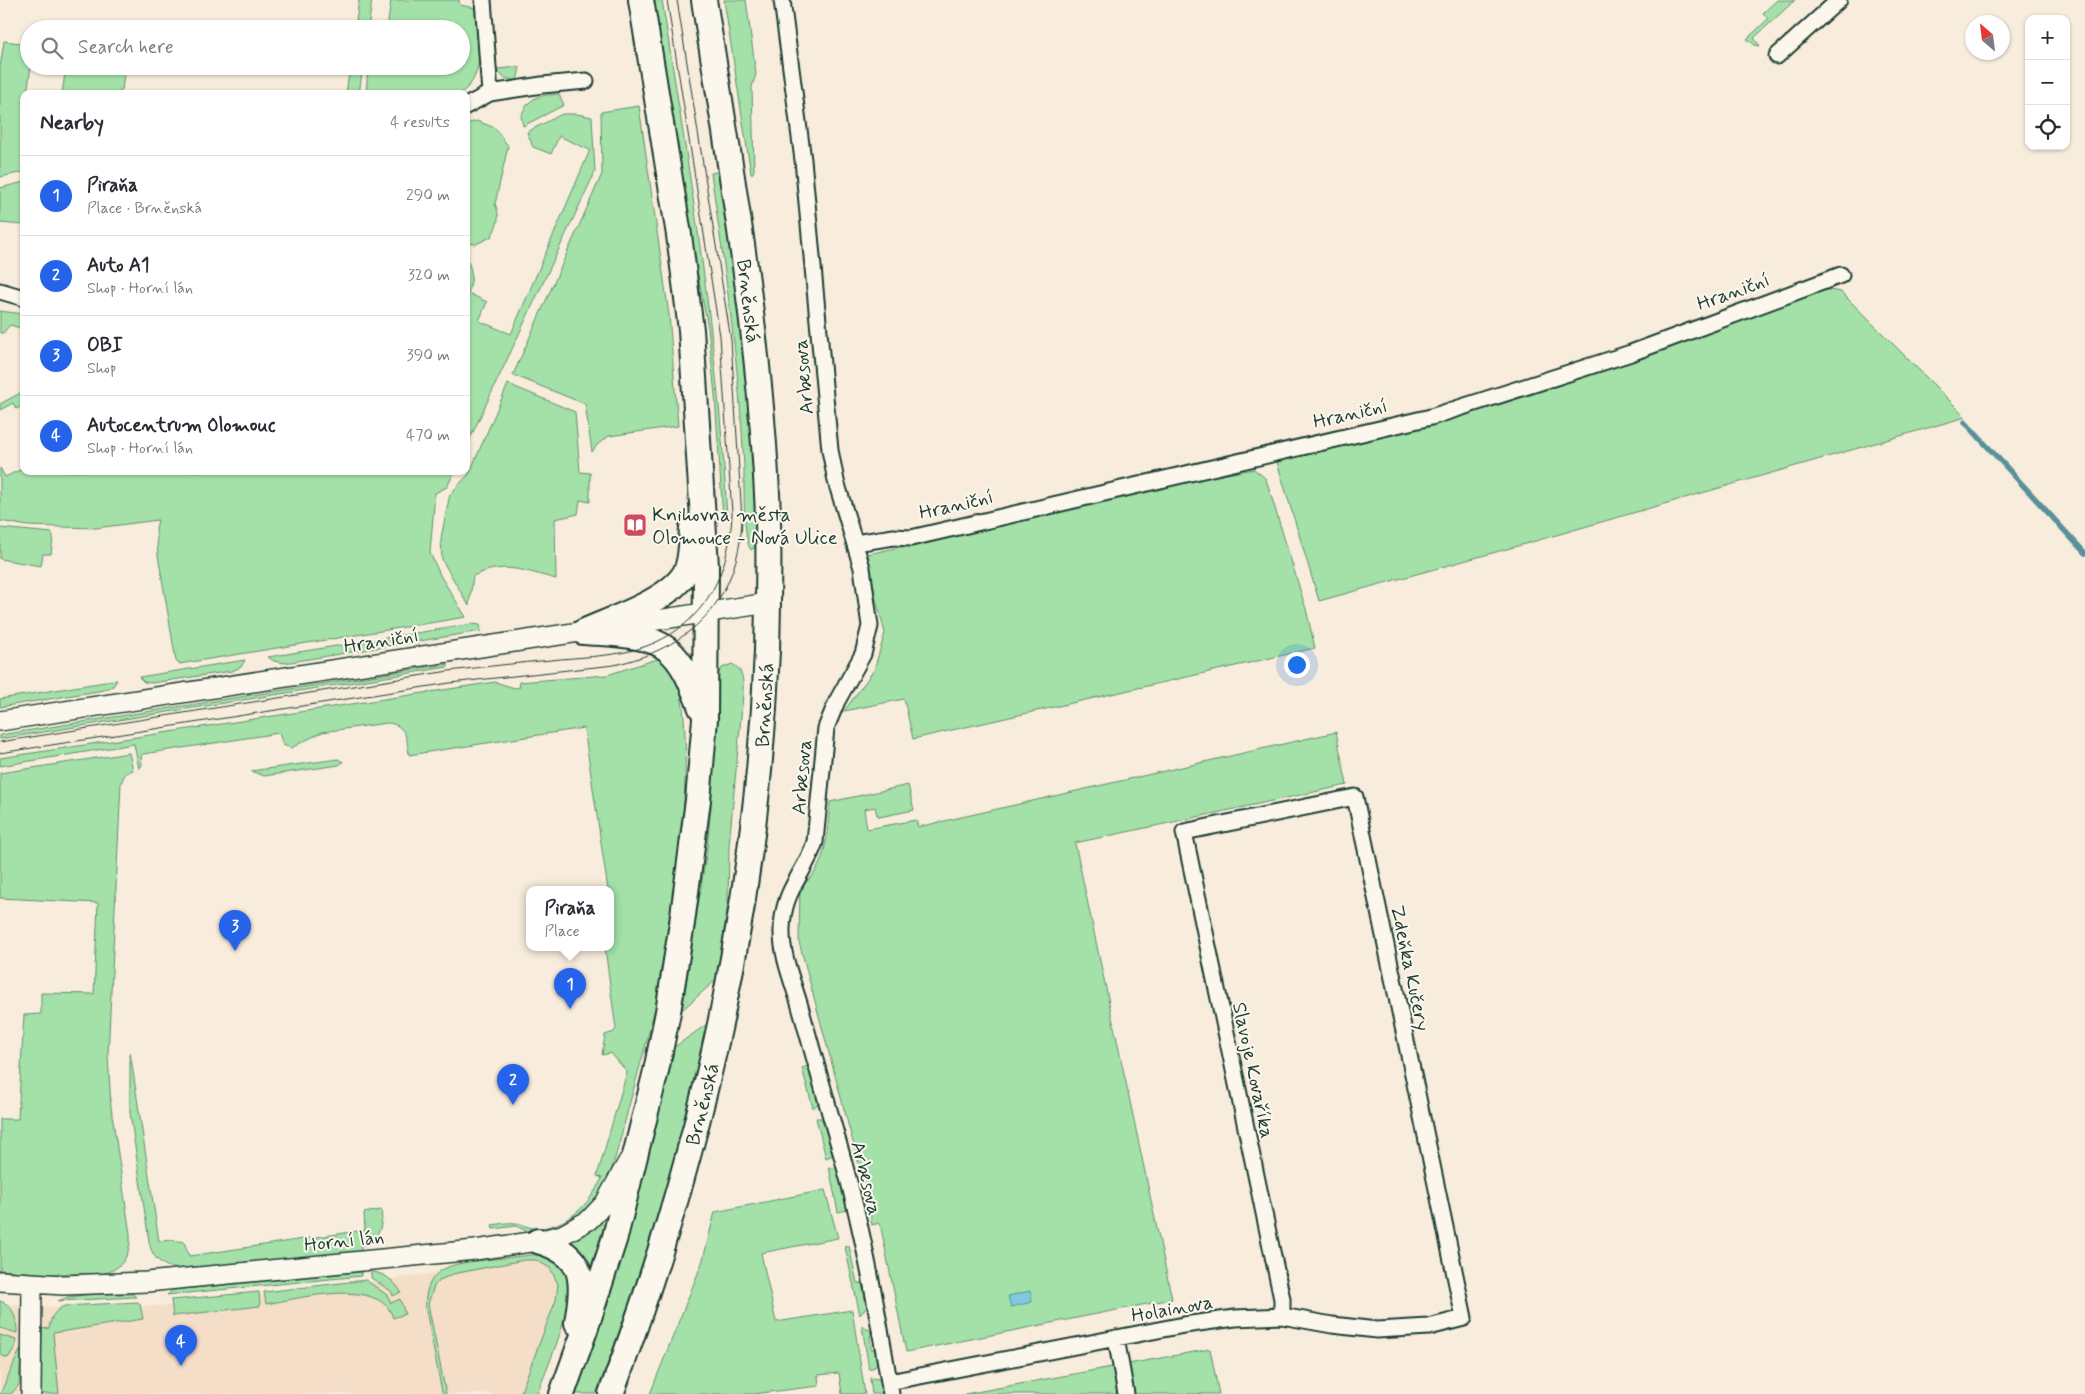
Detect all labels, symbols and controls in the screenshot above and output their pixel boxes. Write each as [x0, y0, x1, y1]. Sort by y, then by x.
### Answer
north arrow [1965, 15, 2010, 60]
map controls [2025, 15, 2070, 150]
button: + [2025, 15, 2070, 60]
search box [20, 20, 470, 75]
icon: search [38, 34, 66, 62]
text: Search here [78, 35, 174, 60]
button: − [2025, 60, 2070, 105]
button: locate [2025, 105, 2070, 150]
text: Nearby [40, 109, 104, 137]
text: 4 results [390, 112, 450, 133]
text: Piraňa [87, 173, 138, 198]
text: 1 [52, 185, 60, 206]
text: 290 m [406, 185, 450, 206]
text: Place · Brněnská [87, 198, 202, 219]
text: Auto A1 [87, 253, 150, 278]
street label: Brněnská [729, 258, 766, 345]
text: 2 [52, 265, 60, 286]
text: 320 m [408, 265, 450, 286]
street label: Hraniční [1693, 267, 1774, 318]
text: Shop · Horní lán [87, 278, 193, 299]
text: OBI [87, 333, 123, 358]
street label: Arbesova [788, 338, 821, 416]
text: 3 [52, 345, 60, 366]
text: 390 m [407, 345, 450, 366]
text: Shop [87, 358, 116, 379]
street label: Hraniční [1310, 393, 1390, 436]
text: Autocentrum Olomouc [87, 413, 275, 438]
text: 4 [51, 425, 61, 446]
text: 470 m [406, 425, 450, 446]
text: Shop · Horní lán [87, 438, 193, 459]
street label: Hraniční [916, 484, 996, 527]
place label: Knihovna města Olomouce - Nová Ulice [652, 502, 838, 552]
library icon: Knihovna města Olomouce - Nová Ulice [622, 512, 648, 538]
street label: Hraniční [342, 622, 421, 661]
your location [1284, 652, 1310, 678]
street label: Brněnská [750, 662, 781, 748]
street label: Arbesova [786, 738, 819, 816]
popup [526, 886, 614, 951]
text: Piraňa [545, 896, 595, 921]
street label: Zdeňka Kučery [1383, 903, 1436, 1034]
pin: 3 [219, 910, 251, 951]
text: Place [545, 921, 580, 942]
pin: 1 [554, 968, 586, 1009]
street label: Slavoje Kovaříka [1225, 1000, 1280, 1141]
street label: Brněnská [680, 1060, 727, 1149]
pin: 2 [497, 1064, 529, 1105]
street label: Arbesova [843, 1138, 888, 1218]
street label: Horní lán [303, 1224, 386, 1259]
street label: Holainova [1129, 1289, 1215, 1330]
pin: 4 [165, 1325, 197, 1366]

